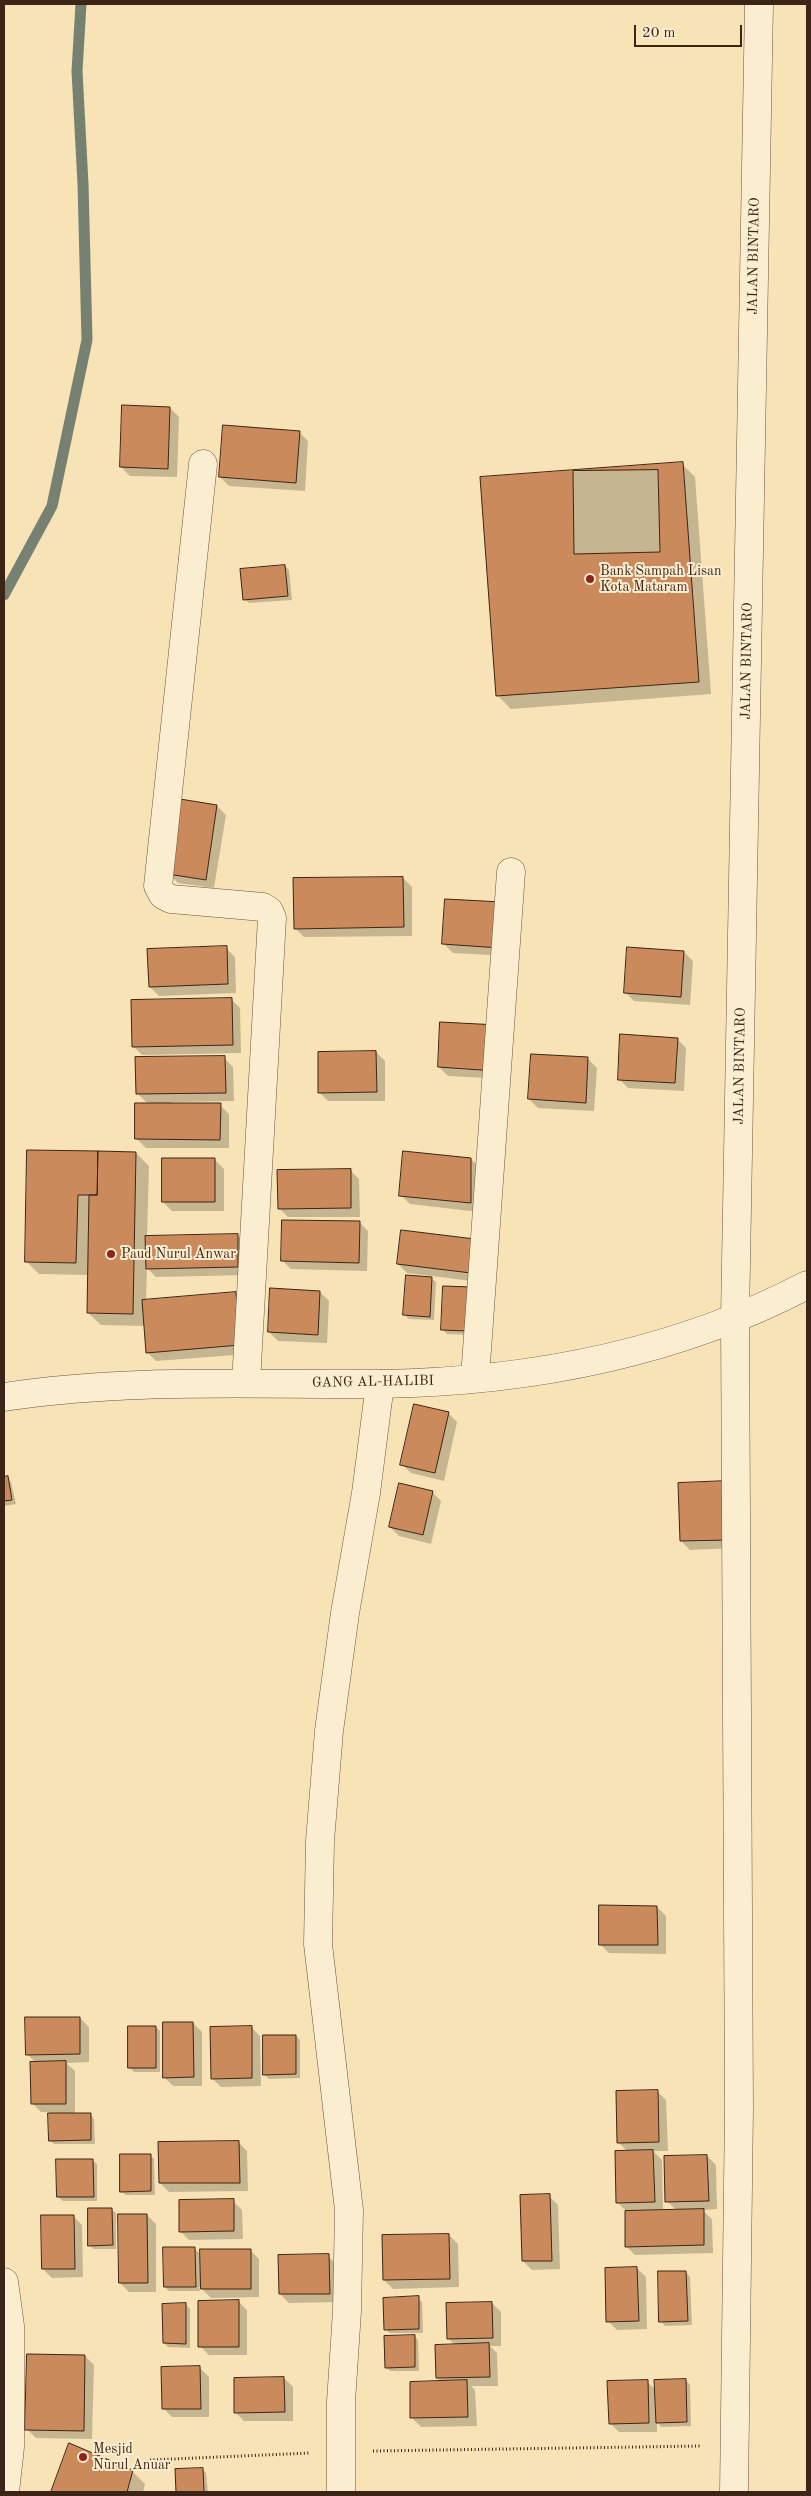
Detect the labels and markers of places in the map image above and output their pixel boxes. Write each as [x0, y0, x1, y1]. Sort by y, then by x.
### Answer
place label: Bank Sampah Lisan Kota Mataram [600, 563, 721, 596]
marker: Bank Sampah Lisan Kota Mataram [584, 573, 596, 585]
place label: Paud Nurul Anwar [121, 1246, 236, 1262]
marker: Paud Nurul Anwar [105, 1248, 117, 1260]
place label: Mesjid Nurul Anuar [93, 2441, 171, 2474]
marker: Mesjid Nurul Anuar [77, 2451, 89, 2463]

